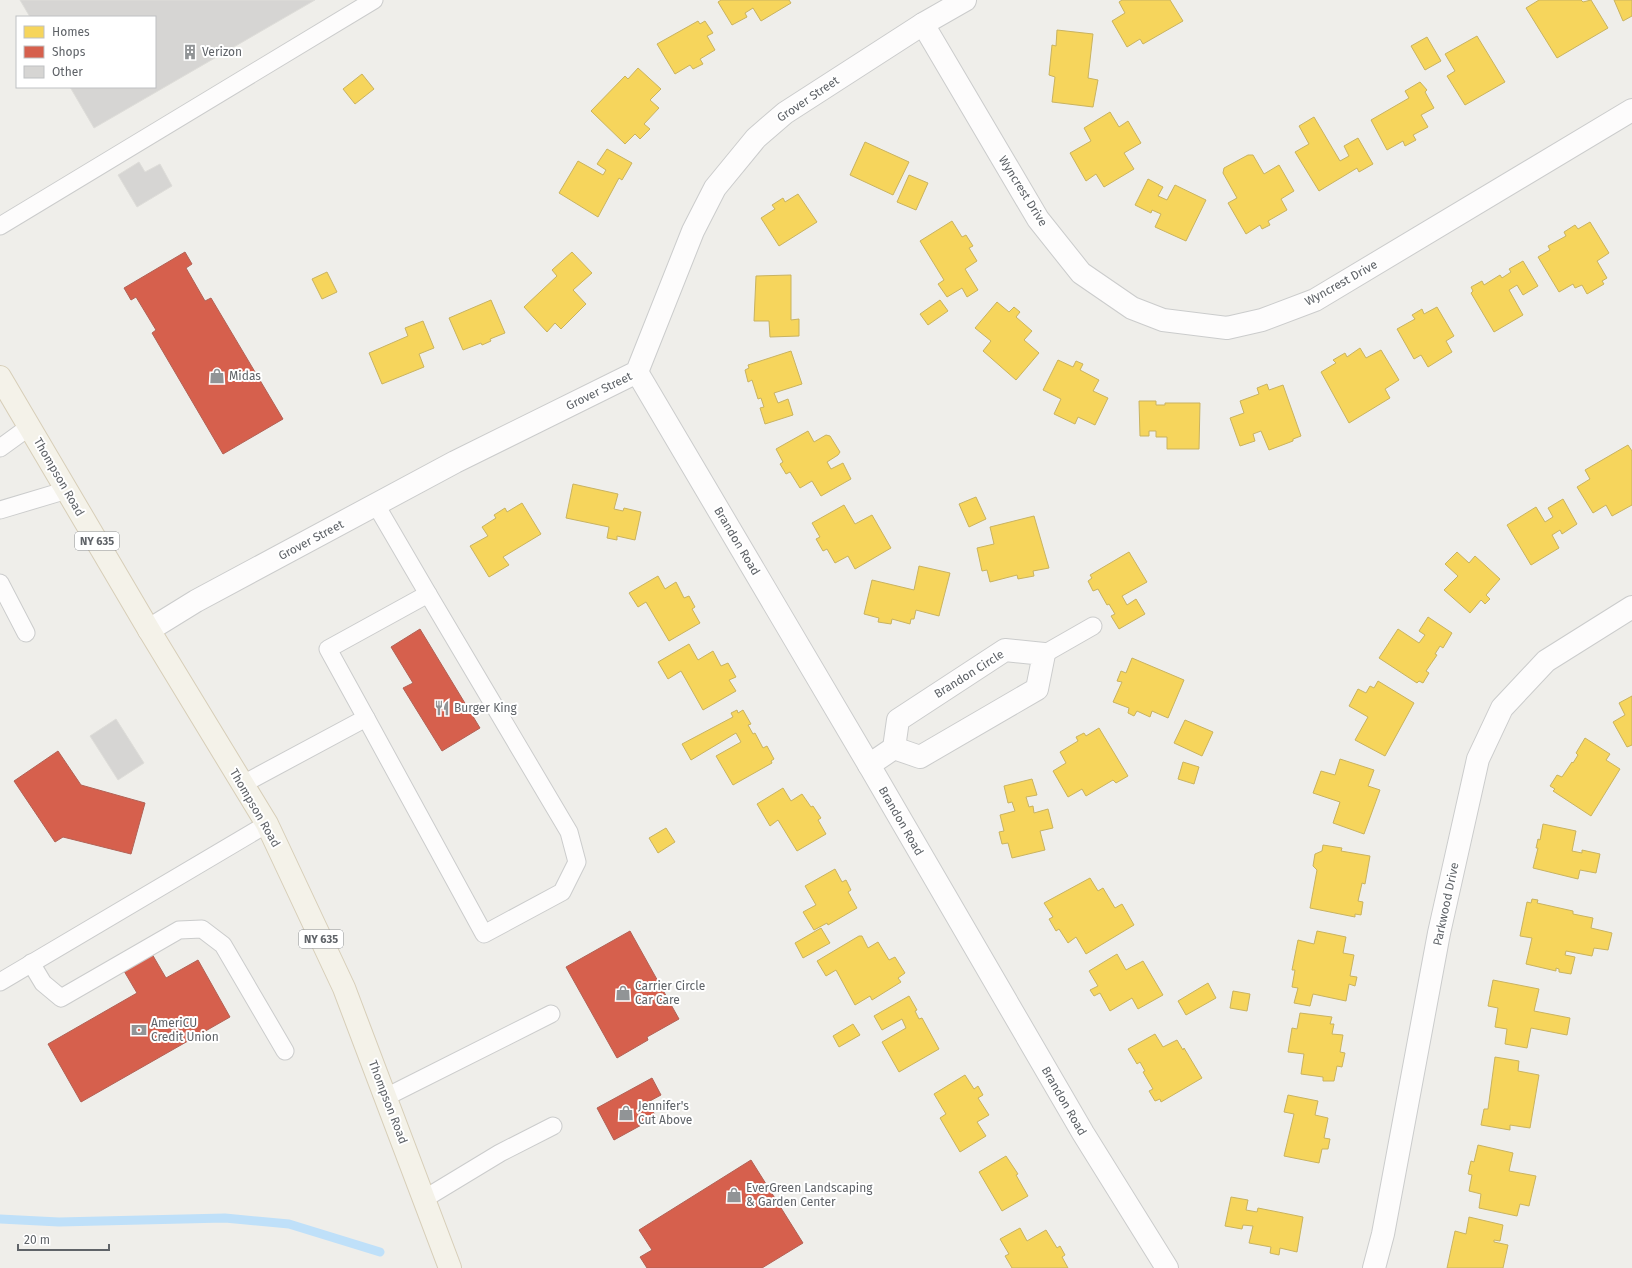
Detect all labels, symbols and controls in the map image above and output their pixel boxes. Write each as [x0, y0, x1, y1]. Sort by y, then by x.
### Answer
legend [16, 16, 156, 88]
text: Homes [52, 25, 90, 39]
building icon: Verizon [181, 43, 199, 61]
text: Shops [52, 45, 86, 59]
place label: Verizon [202, 45, 242, 59]
text: Other [52, 65, 83, 79]
street label: Grover Street [774, 73, 842, 125]
street label: Wyncrest Drive [996, 153, 1050, 229]
street label: Wyncrest Drive [1302, 257, 1380, 309]
shop icon: Midas [208, 367, 226, 385]
place label: Midas [229, 369, 261, 383]
street label: Grover Street [564, 369, 635, 413]
street label: Thompson Road [31, 435, 87, 519]
street label: Brandon Road [711, 504, 763, 578]
street label: Grover Street [276, 517, 346, 563]
road number: NY 635 [75, 532, 119, 550]
street label: Brandon Circle [932, 647, 1006, 701]
restaurant icon: Burger King [433, 699, 451, 717]
place label: Burger King [454, 701, 518, 715]
street label: Thompson Road [227, 766, 283, 850]
street label: Brandon Road [876, 784, 926, 858]
street label: Parkwood Drive [1430, 861, 1462, 947]
road number: NY 635 [299, 930, 343, 948]
place label: Carrier Circle Car Care [635, 979, 705, 1007]
shop icon: Carrier Circle Car Care [614, 984, 632, 1002]
place label: AmeriCU Credit Union [151, 1016, 219, 1044]
bank icon: AmeriCU Credit Union [130, 1021, 148, 1039]
street label: Thompson Road [366, 1058, 410, 1146]
street label: Brandon Road [1039, 1064, 1089, 1138]
place label: Jennifer's Cut Above [638, 1099, 692, 1127]
shop icon: Jennifer's Cut Above [617, 1104, 635, 1122]
place label: EverGreen Landscaping & Garden Center [746, 1181, 873, 1209]
shop icon: EverGreen Landscaping & Garden Center [725, 1186, 743, 1204]
scale bar [18, 1226, 109, 1252]
text: 20 m [24, 1233, 50, 1247]

